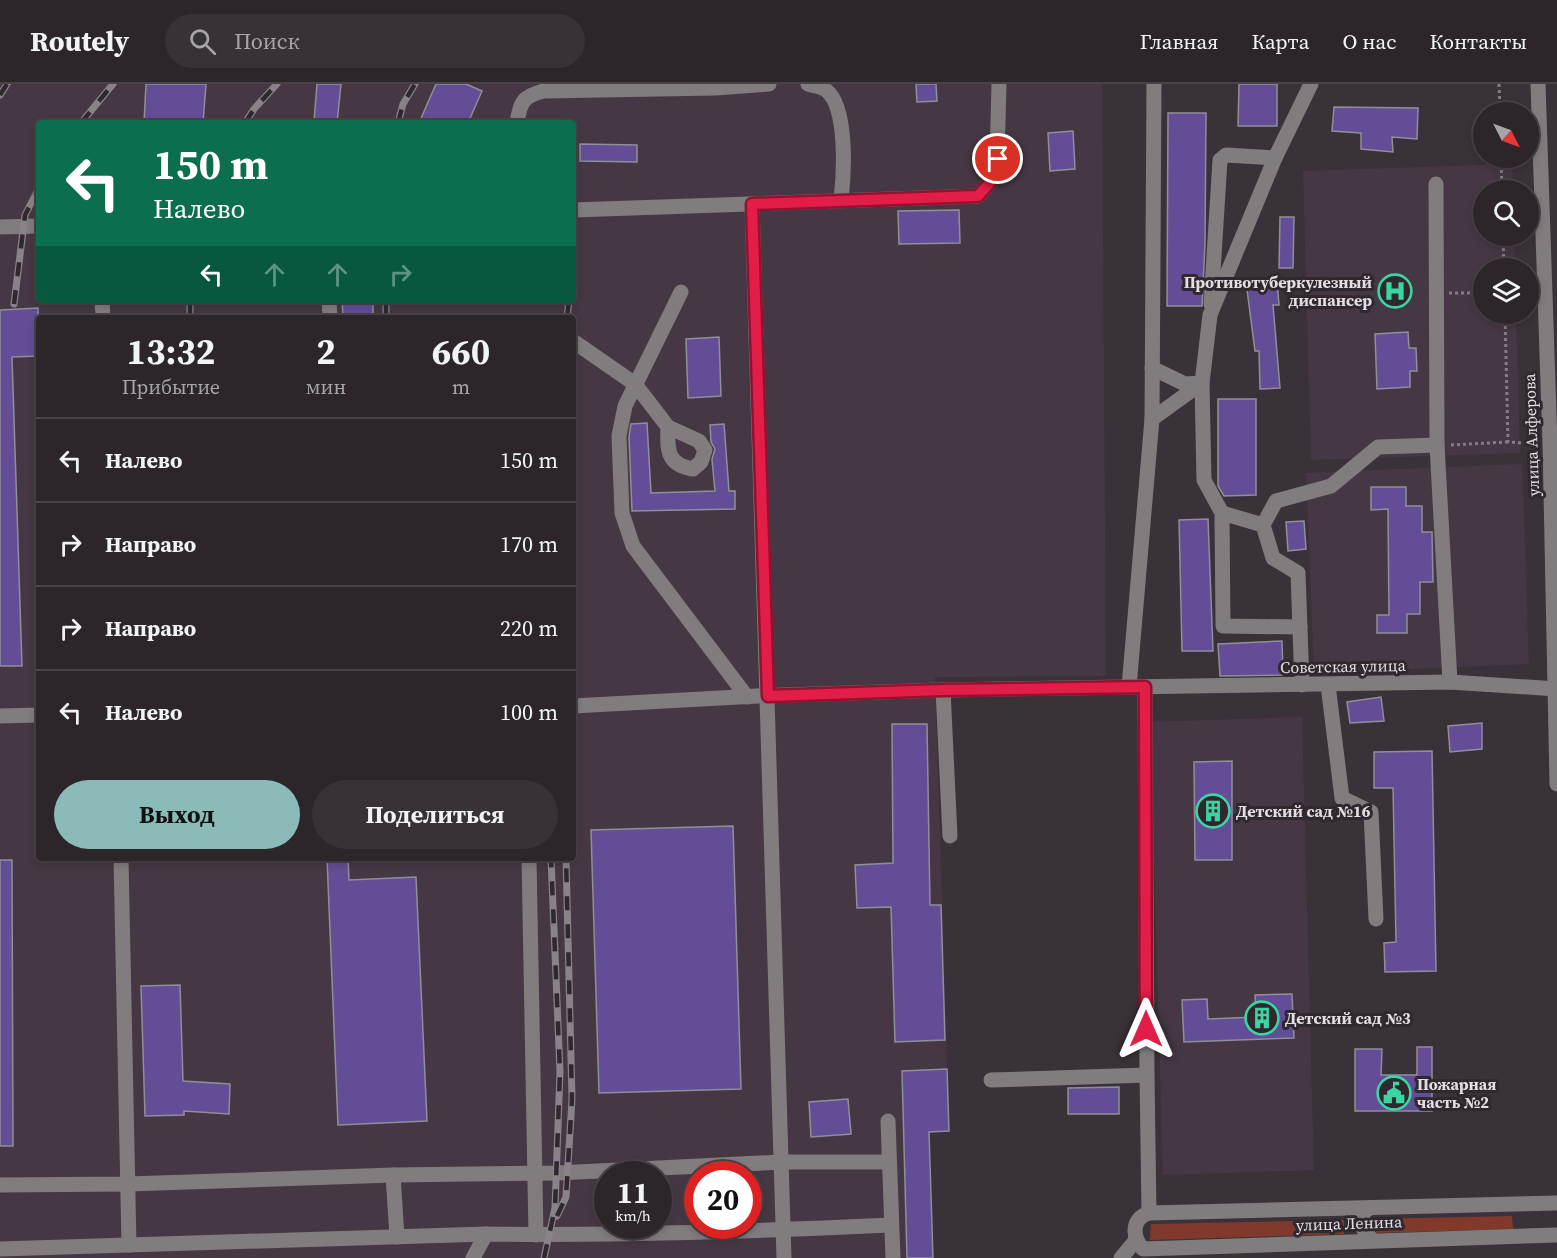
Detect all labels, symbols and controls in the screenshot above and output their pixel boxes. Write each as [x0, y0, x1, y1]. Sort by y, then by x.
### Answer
search box [165, 14, 585, 68]
text: Routely [30, 22, 129, 60]
icon: search [186, 25, 219, 58]
text: Поиск [234, 26, 300, 56]
text: Главная [1140, 27, 1218, 56]
text: Карта [1251, 27, 1309, 56]
text: О нас [1342, 27, 1396, 56]
text: Контакты [1429, 27, 1527, 56]
north arrow [1473, 102, 1539, 168]
map controls [1473, 102, 1539, 324]
pin [972, 133, 1023, 184]
text: 150 m [153, 135, 268, 193]
icon: arrive [981, 142, 1014, 175]
icon: left [54, 144, 132, 222]
button: search [1473, 180, 1539, 246]
text: Налево [153, 190, 245, 227]
icon: left [195, 258, 228, 291]
icon: ahead [258, 258, 291, 291]
icon: ahead [321, 258, 354, 291]
icon: right [384, 258, 417, 291]
button: layers [1473, 258, 1539, 324]
place label: Противотуберкулезный диспансер [1184, 271, 1372, 311]
hospital icon: Противотуберкулезный диспансер [1377, 273, 1413, 309]
text: 13:32 [126, 327, 215, 376]
text: 2 [316, 327, 336, 376]
text: 660 [432, 327, 490, 376]
street label: улица Алферова [1518, 372, 1544, 497]
text: Прибытие [122, 373, 220, 401]
text: мин [306, 373, 346, 401]
text: m [452, 373, 470, 401]
icon: left [54, 444, 87, 477]
text: Налево [105, 445, 182, 475]
text: 150 m [500, 445, 558, 475]
icon: right [54, 528, 87, 561]
text: Направо [105, 529, 196, 559]
text: 170 m [500, 529, 558, 559]
icon: right [54, 612, 87, 645]
text: Направо [105, 613, 196, 643]
text: 220 m [500, 613, 558, 643]
street label: Советская улица [1280, 654, 1407, 678]
icon: left [54, 696, 87, 729]
text: Налево [105, 697, 182, 727]
text: 100 m [500, 697, 558, 727]
button: Выход [54, 780, 300, 849]
button: Поделиться [312, 780, 558, 849]
building icon: Детский сад №16 [1195, 793, 1231, 829]
place label: Детский сад №16 [1236, 800, 1371, 822]
position arrow [1114, 997, 1178, 1061]
building icon: Детский сад №3 [1244, 1000, 1280, 1036]
place label: Детский сад №3 [1285, 1007, 1411, 1029]
place label: Пожарная часть №2 [1417, 1073, 1497, 1113]
public building icon: Пожарная часть №2 [1376, 1075, 1412, 1111]
speed limit sign: 20 [684, 1161, 762, 1239]
text: 11 [617, 1172, 649, 1213]
text: km/h [615, 1205, 651, 1226]
street label: улица Ленина [1295, 1210, 1403, 1236]

